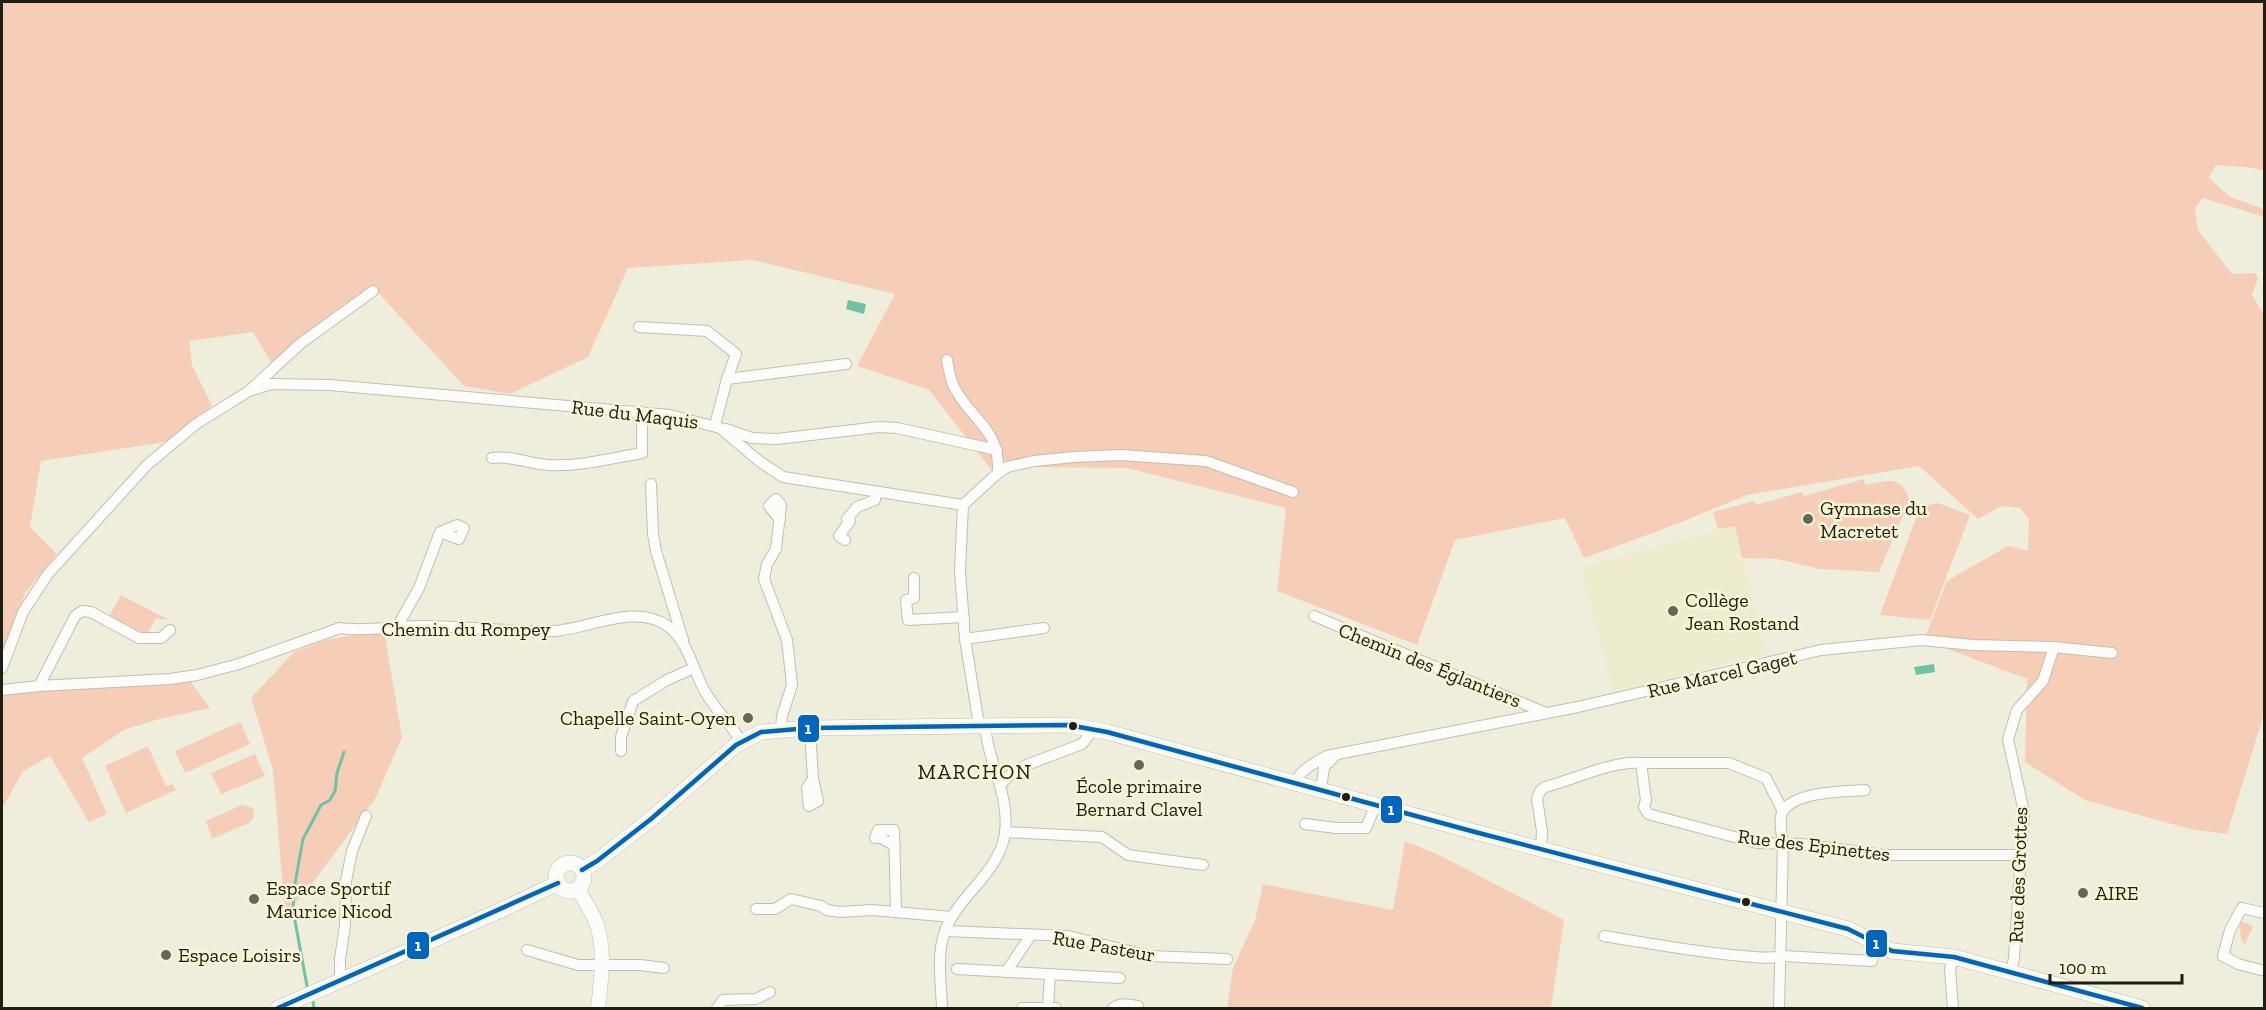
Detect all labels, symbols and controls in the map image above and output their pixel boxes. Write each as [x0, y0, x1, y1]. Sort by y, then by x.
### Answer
street label: Rue du Maquis [570, 394, 700, 434]
place label: Gymnase du Macretet [1820, 496, 1927, 543]
marker: Gymnase du Macretet [1801, 512, 1815, 526]
place label: Collège Jean Rostand [1685, 588, 1799, 635]
marker: Collège Jean Rostand [1666, 604, 1680, 618]
street label: Chemin du Rompey [382, 617, 551, 641]
street label: Chemin des Églantiers [1335, 617, 1525, 713]
street label: Rue Marcel Gaget [1645, 645, 1800, 703]
place label: Chapelle Saint-Oyen [560, 706, 737, 730]
marker: Chapelle Saint-Oyen [741, 711, 755, 725]
line badge: 1 [797, 714, 820, 743]
text: 1 [805, 719, 812, 738]
unlabelled marker [1067, 720, 1079, 732]
marker: École primaire Bernard Clavel [1132, 758, 1146, 772]
district label: MARCHON [917, 759, 1033, 784]
place label: École primaire Bernard Clavel [1076, 774, 1202, 821]
unlabelled marker [1340, 791, 1352, 803]
line badge: 1 [1380, 795, 1403, 824]
text: 1 [1388, 800, 1395, 819]
street label: Rue des Grottes [2004, 806, 2032, 944]
street label: Rue des Epinettes [1736, 824, 1892, 866]
place label: Espace Sportif Maurice Nicod [266, 876, 392, 923]
place label: AIRE [2095, 881, 2139, 905]
marker: AIRE [2076, 886, 2090, 900]
marker: Espace Sportif Maurice Nicod [247, 892, 261, 906]
unlabelled marker [1740, 896, 1752, 908]
street label: Rue Pasteur [1051, 925, 1157, 967]
line badge: 1 [1865, 929, 1888, 958]
line badge: 1 [406, 931, 430, 960]
text: 1 [1873, 934, 1880, 953]
text: 1 [415, 936, 422, 955]
place label: Espace Loisirs [178, 943, 301, 967]
scale bar [2050, 947, 2182, 985]
marker: Espace Loisirs [159, 948, 173, 962]
text: 100 m [2059, 957, 2107, 979]

